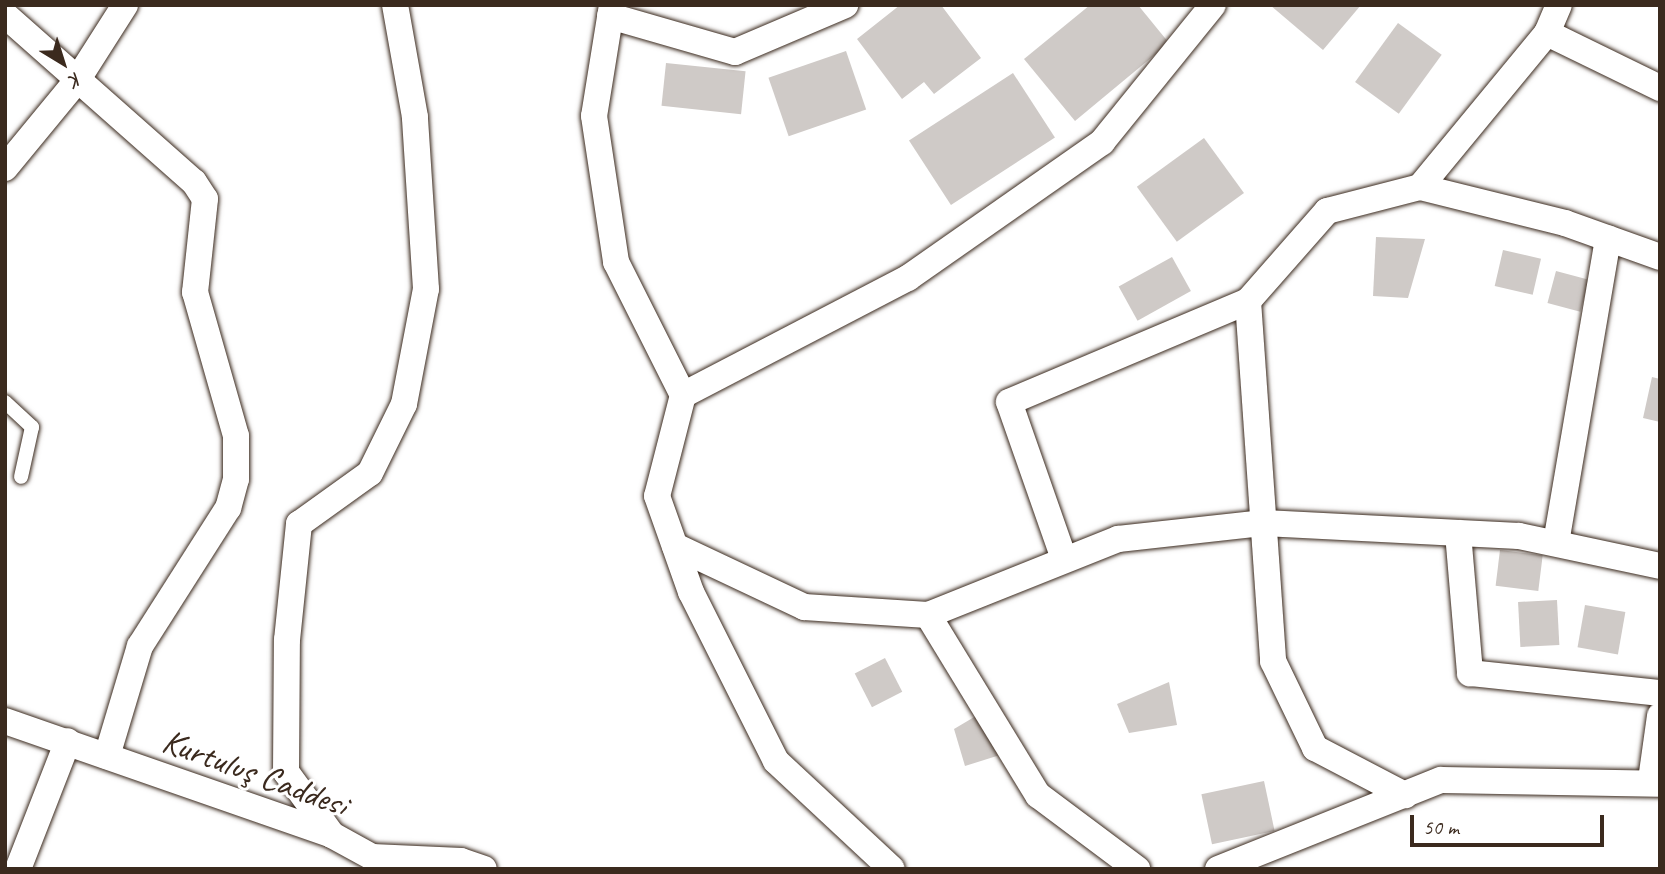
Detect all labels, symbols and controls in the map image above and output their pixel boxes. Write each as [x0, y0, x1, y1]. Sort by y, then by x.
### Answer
north arrow [28, 28, 98, 98]
text: K [65, 67, 87, 92]
street label: Kurtuluş Caddesi [157, 720, 353, 826]
scale bar [1413, 800, 1607, 844]
text: 50 m [1423, 814, 1459, 840]

